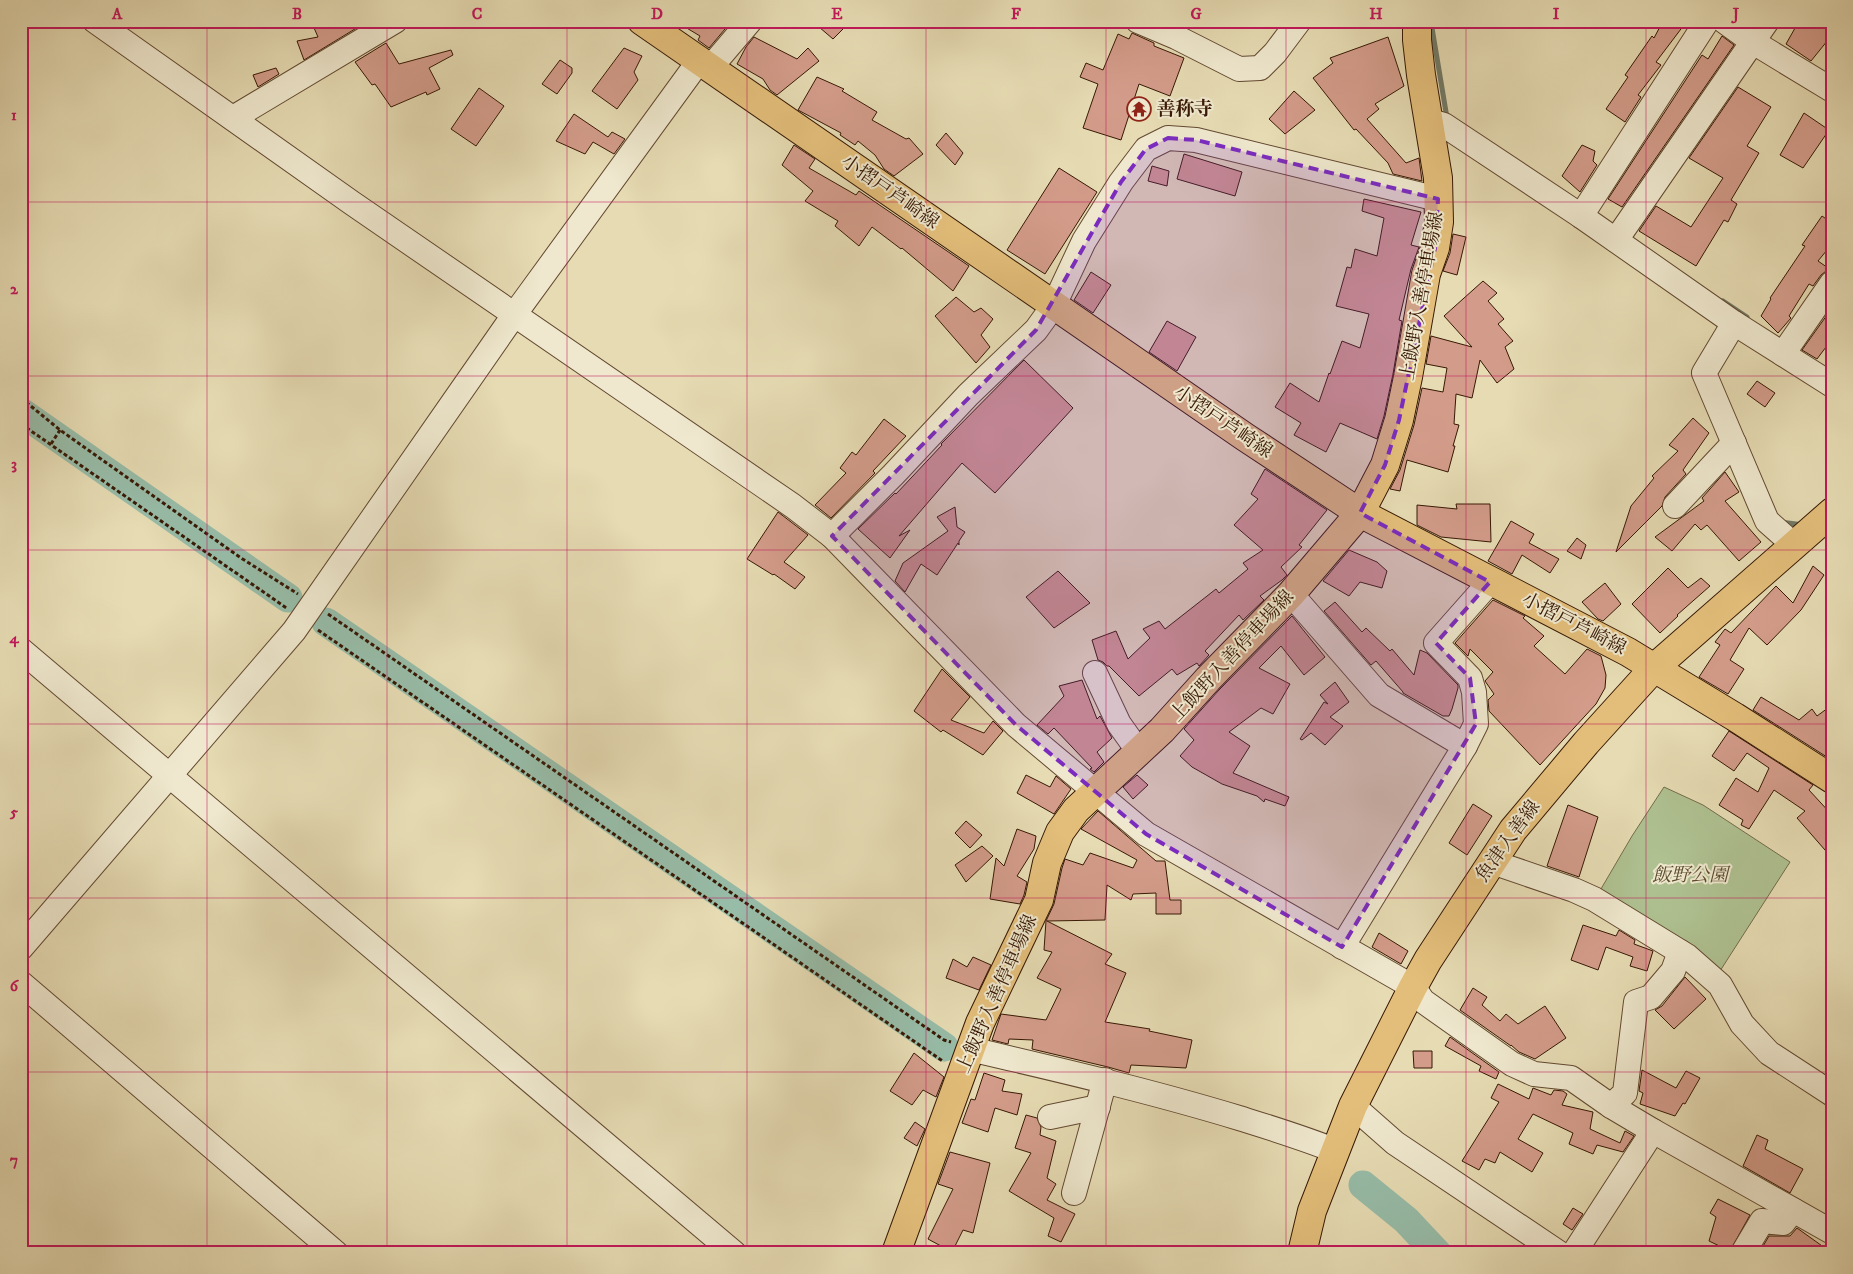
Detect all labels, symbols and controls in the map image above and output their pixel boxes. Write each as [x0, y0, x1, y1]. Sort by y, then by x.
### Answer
text: A [111, 4, 123, 24]
text: B [292, 4, 302, 24]
text: C [472, 4, 482, 24]
text: D [651, 4, 663, 24]
text: E [831, 4, 843, 24]
text: F [1011, 4, 1021, 24]
text: G [1190, 4, 1202, 24]
text: H [1369, 4, 1383, 24]
text: I [1553, 4, 1560, 24]
text: J [1731, 4, 1740, 24]
temple icon: 善称寺 [1126, 96, 1152, 122]
place label: 善称寺 [1156, 98, 1213, 121]
text: 1 [11, 105, 17, 125]
street label: 小摺戸芦崎線 [837, 150, 943, 234]
street label: 上飯野入善停車場線 [1396, 210, 1448, 382]
text: 2 [10, 279, 19, 299]
street label: 小摺戸芦崎線 [1169, 381, 1277, 463]
text: 3 [11, 454, 17, 474]
street label: 上飯野入善停車場線 [1165, 586, 1299, 726]
street label: 小摺戸芦崎線 [1518, 588, 1630, 660]
text: 4 [8, 628, 19, 648]
street label: 魚津入善線 [1471, 796, 1545, 886]
text: 5 [9, 802, 18, 822]
park label: 飯野公園 [1652, 864, 1731, 887]
street label: 上飯野入善停車場線 [952, 911, 1042, 1077]
text: 6 [10, 976, 20, 996]
text: 7 [10, 1150, 18, 1170]

